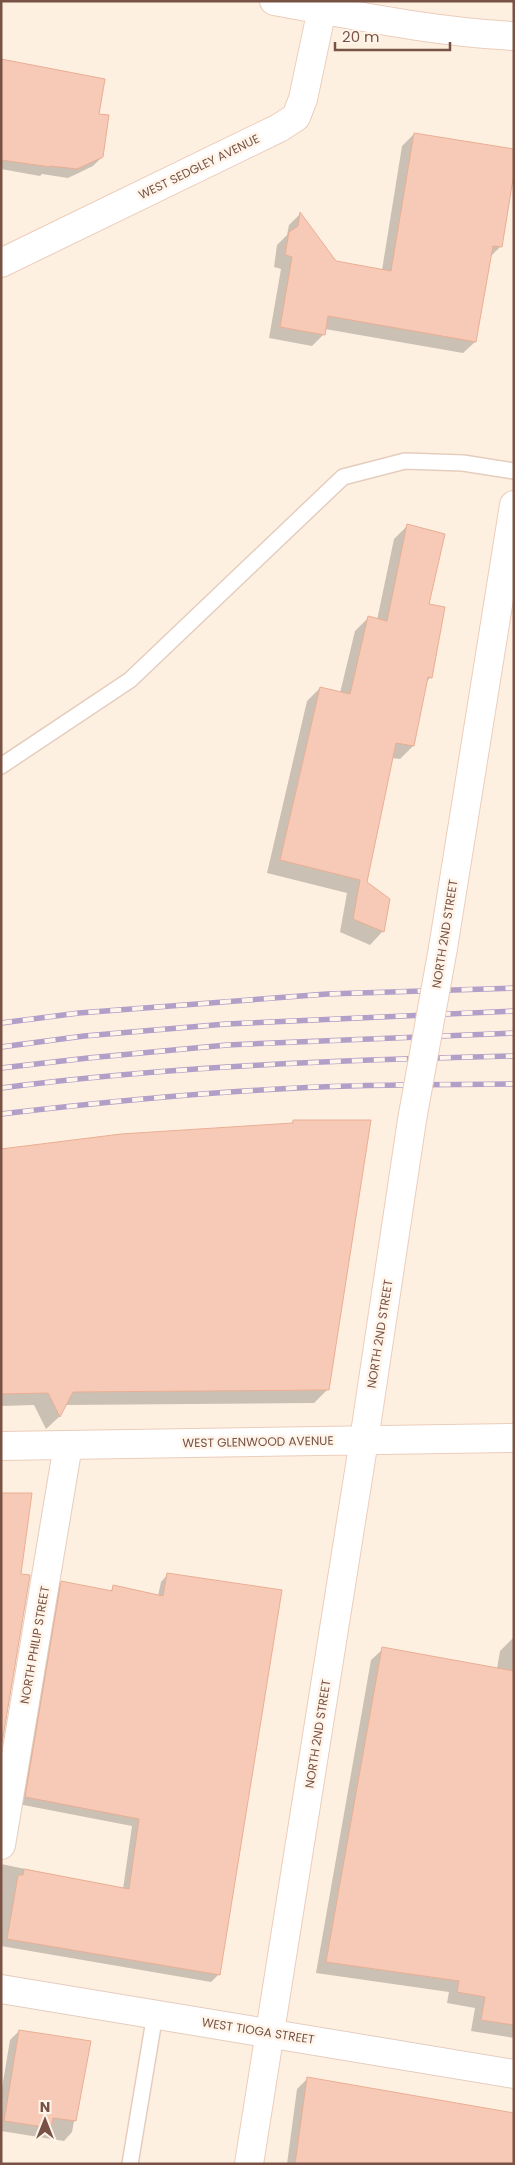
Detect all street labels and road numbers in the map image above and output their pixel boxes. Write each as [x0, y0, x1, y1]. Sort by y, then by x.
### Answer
street label: WEST SEDGLEY AVENUE [136, 130, 262, 203]
street label: NORTH 2ND STREET [428, 878, 462, 989]
street label: NORTH 2ND STREET [363, 1278, 397, 1389]
street label: WEST GLENWOOD AVENUE [182, 1432, 334, 1451]
street label: NORTH PHILIP STREET [16, 1584, 53, 1705]
street label: NORTH 2ND STREET [301, 1678, 335, 1789]
street label: WEST TIOGA STREET [201, 2013, 316, 2048]

